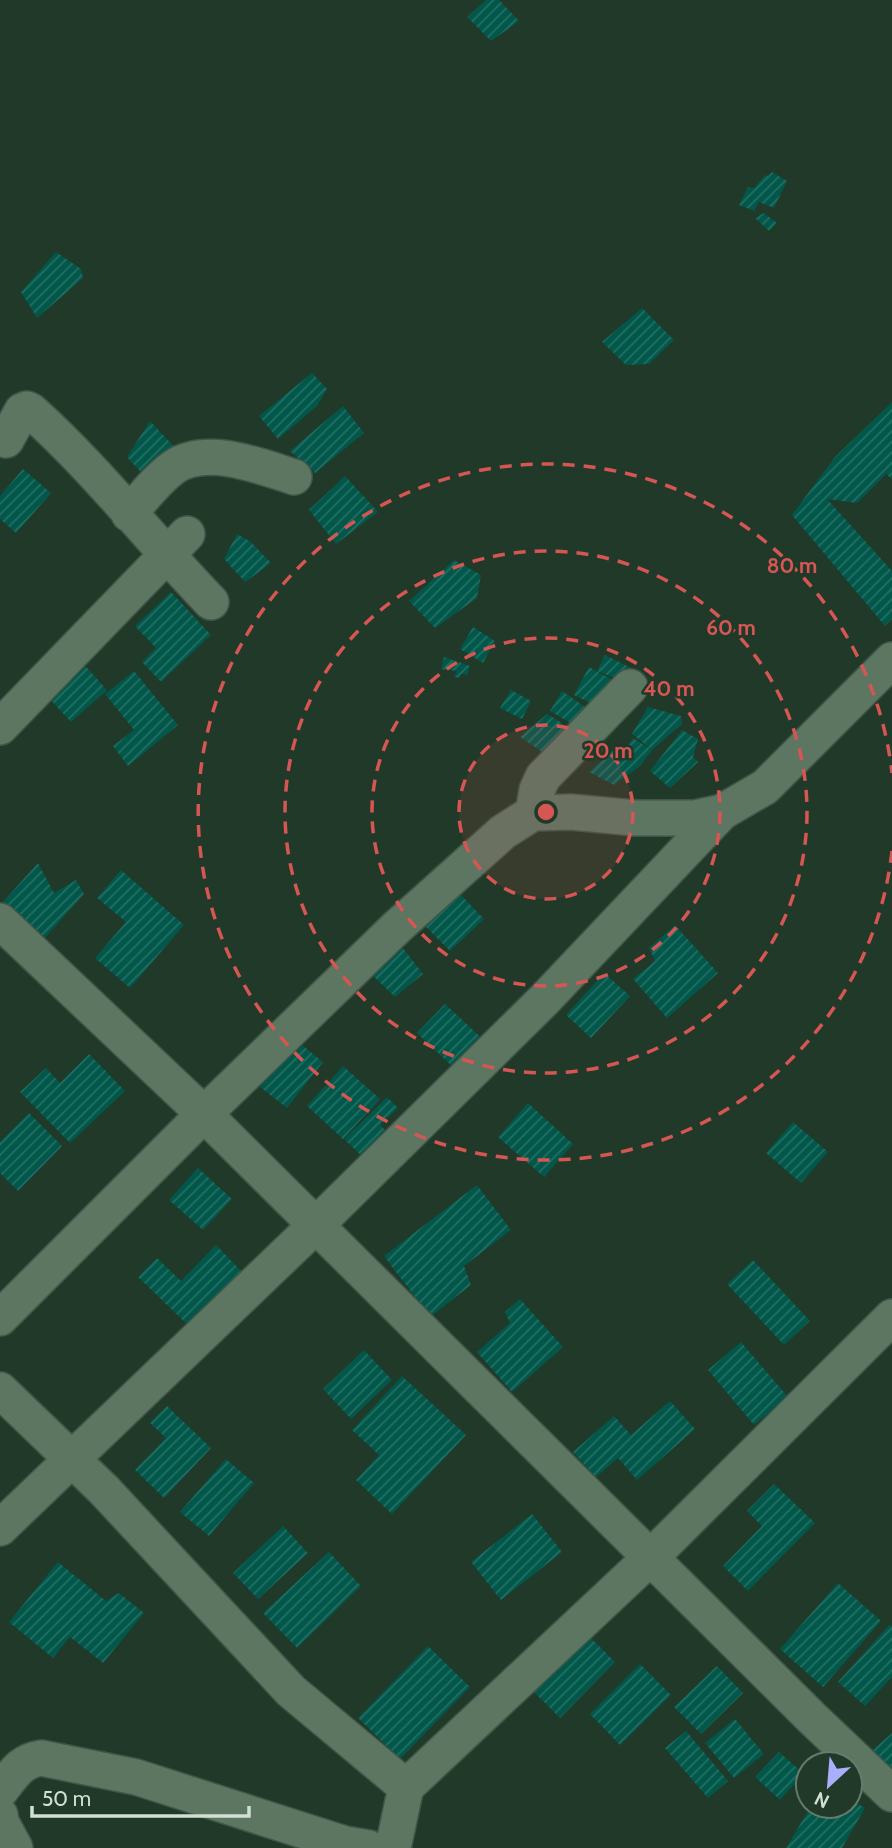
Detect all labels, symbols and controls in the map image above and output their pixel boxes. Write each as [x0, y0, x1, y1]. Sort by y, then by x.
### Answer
text: 80 m [767, 553, 817, 578]
text: 60 m [706, 615, 756, 640]
text: 40 m [644, 676, 694, 701]
text: 20 m [584, 738, 632, 763]
centre of rings [534, 800, 558, 824]
north arrow [794, 1750, 864, 1820]
scale bar [32, 1774, 248, 1818]
text: 50 m [42, 1786, 91, 1811]
text: N [811, 1787, 833, 1813]

